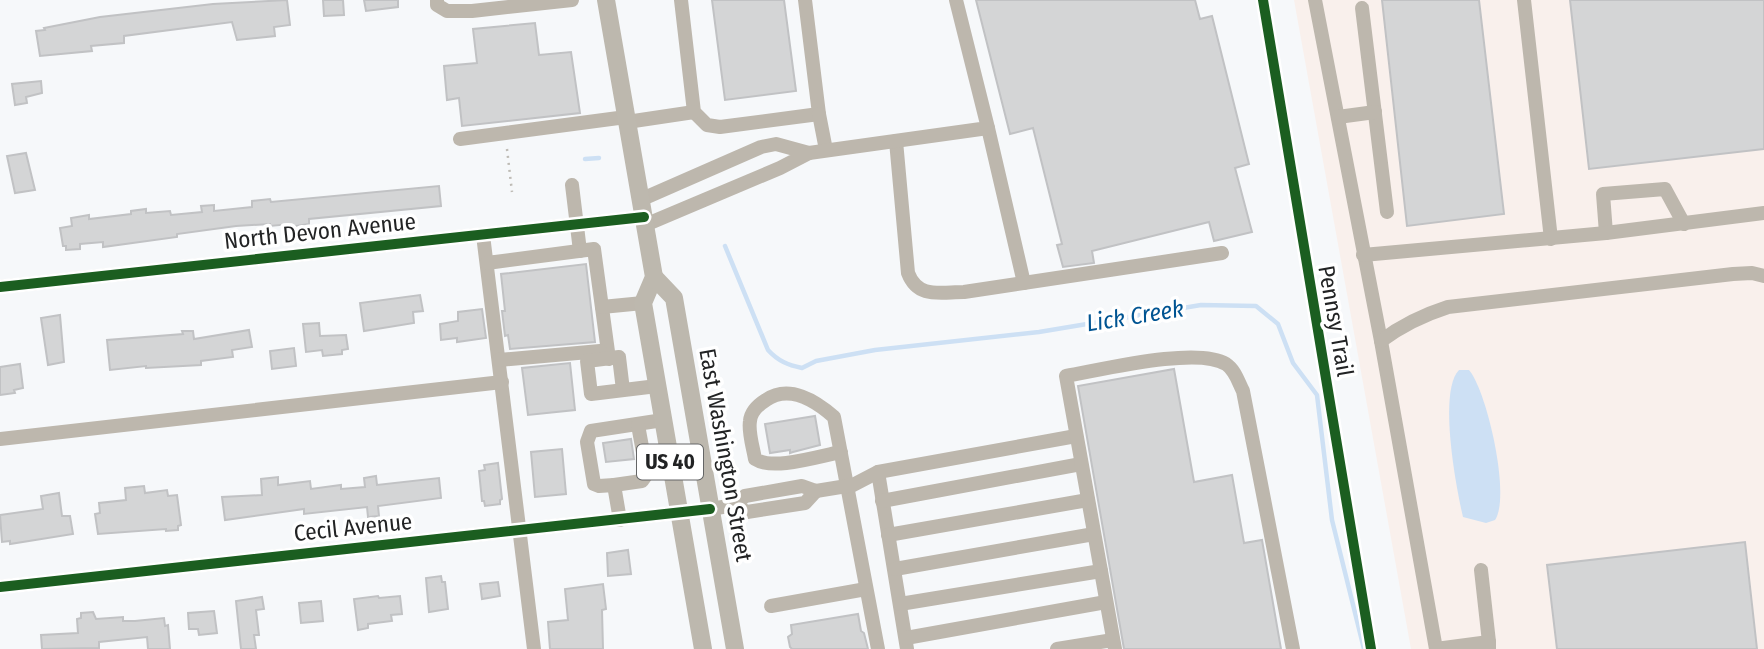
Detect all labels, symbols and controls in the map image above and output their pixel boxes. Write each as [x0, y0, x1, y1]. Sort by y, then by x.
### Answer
street label: North Devon Avenue [223, 207, 417, 255]
street label: Pennsy Trail [1312, 263, 1360, 379]
water label: Lick Creek [1084, 294, 1186, 338]
street label: East Washington Street [693, 346, 759, 564]
road number: US 40 [637, 444, 703, 480]
street label: Cecil Avenue [292, 507, 414, 547]

